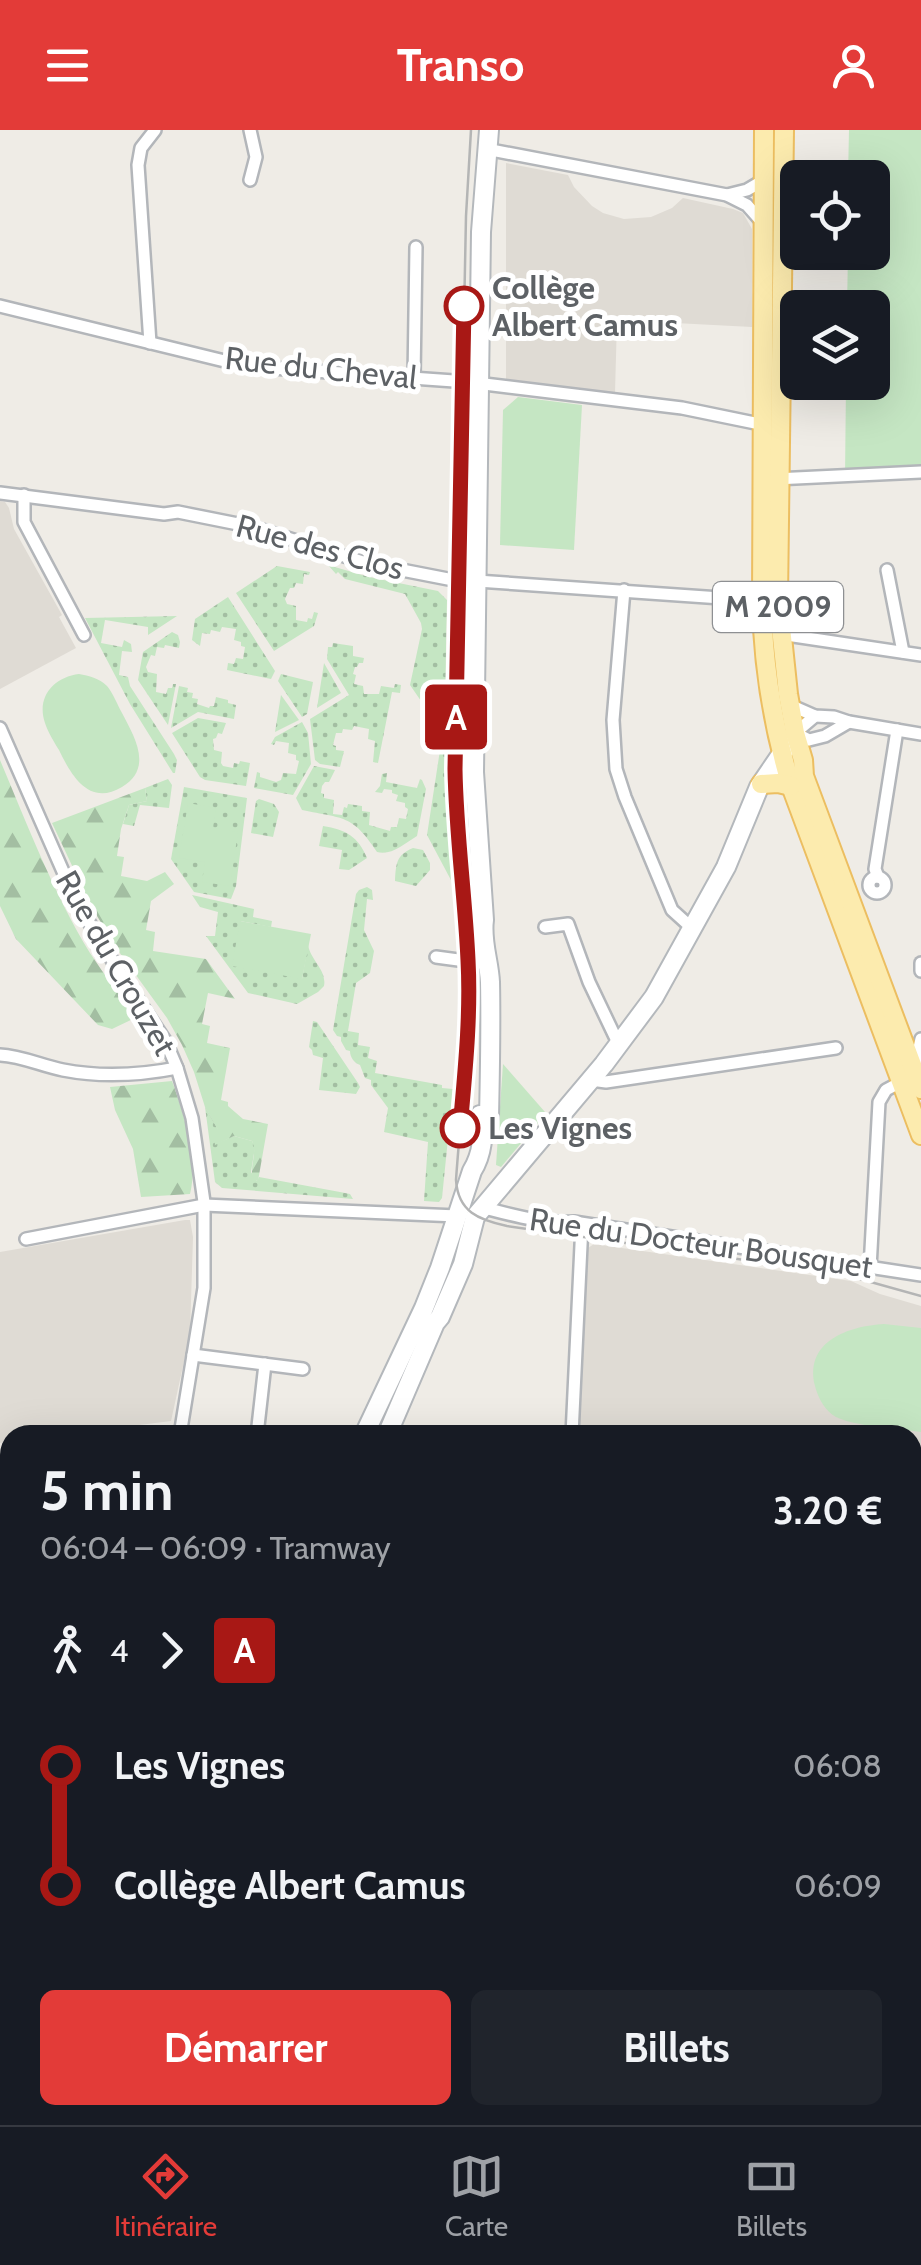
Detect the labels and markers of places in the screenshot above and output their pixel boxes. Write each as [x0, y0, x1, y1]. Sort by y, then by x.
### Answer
place label: Collège Albert Camus [492, 268, 678, 344]
marker: Collège Albert Camus [445, 287, 483, 325]
place label: Les Vignes [488, 1108, 632, 1147]
marker: Les Vignes [441, 1109, 479, 1147]

